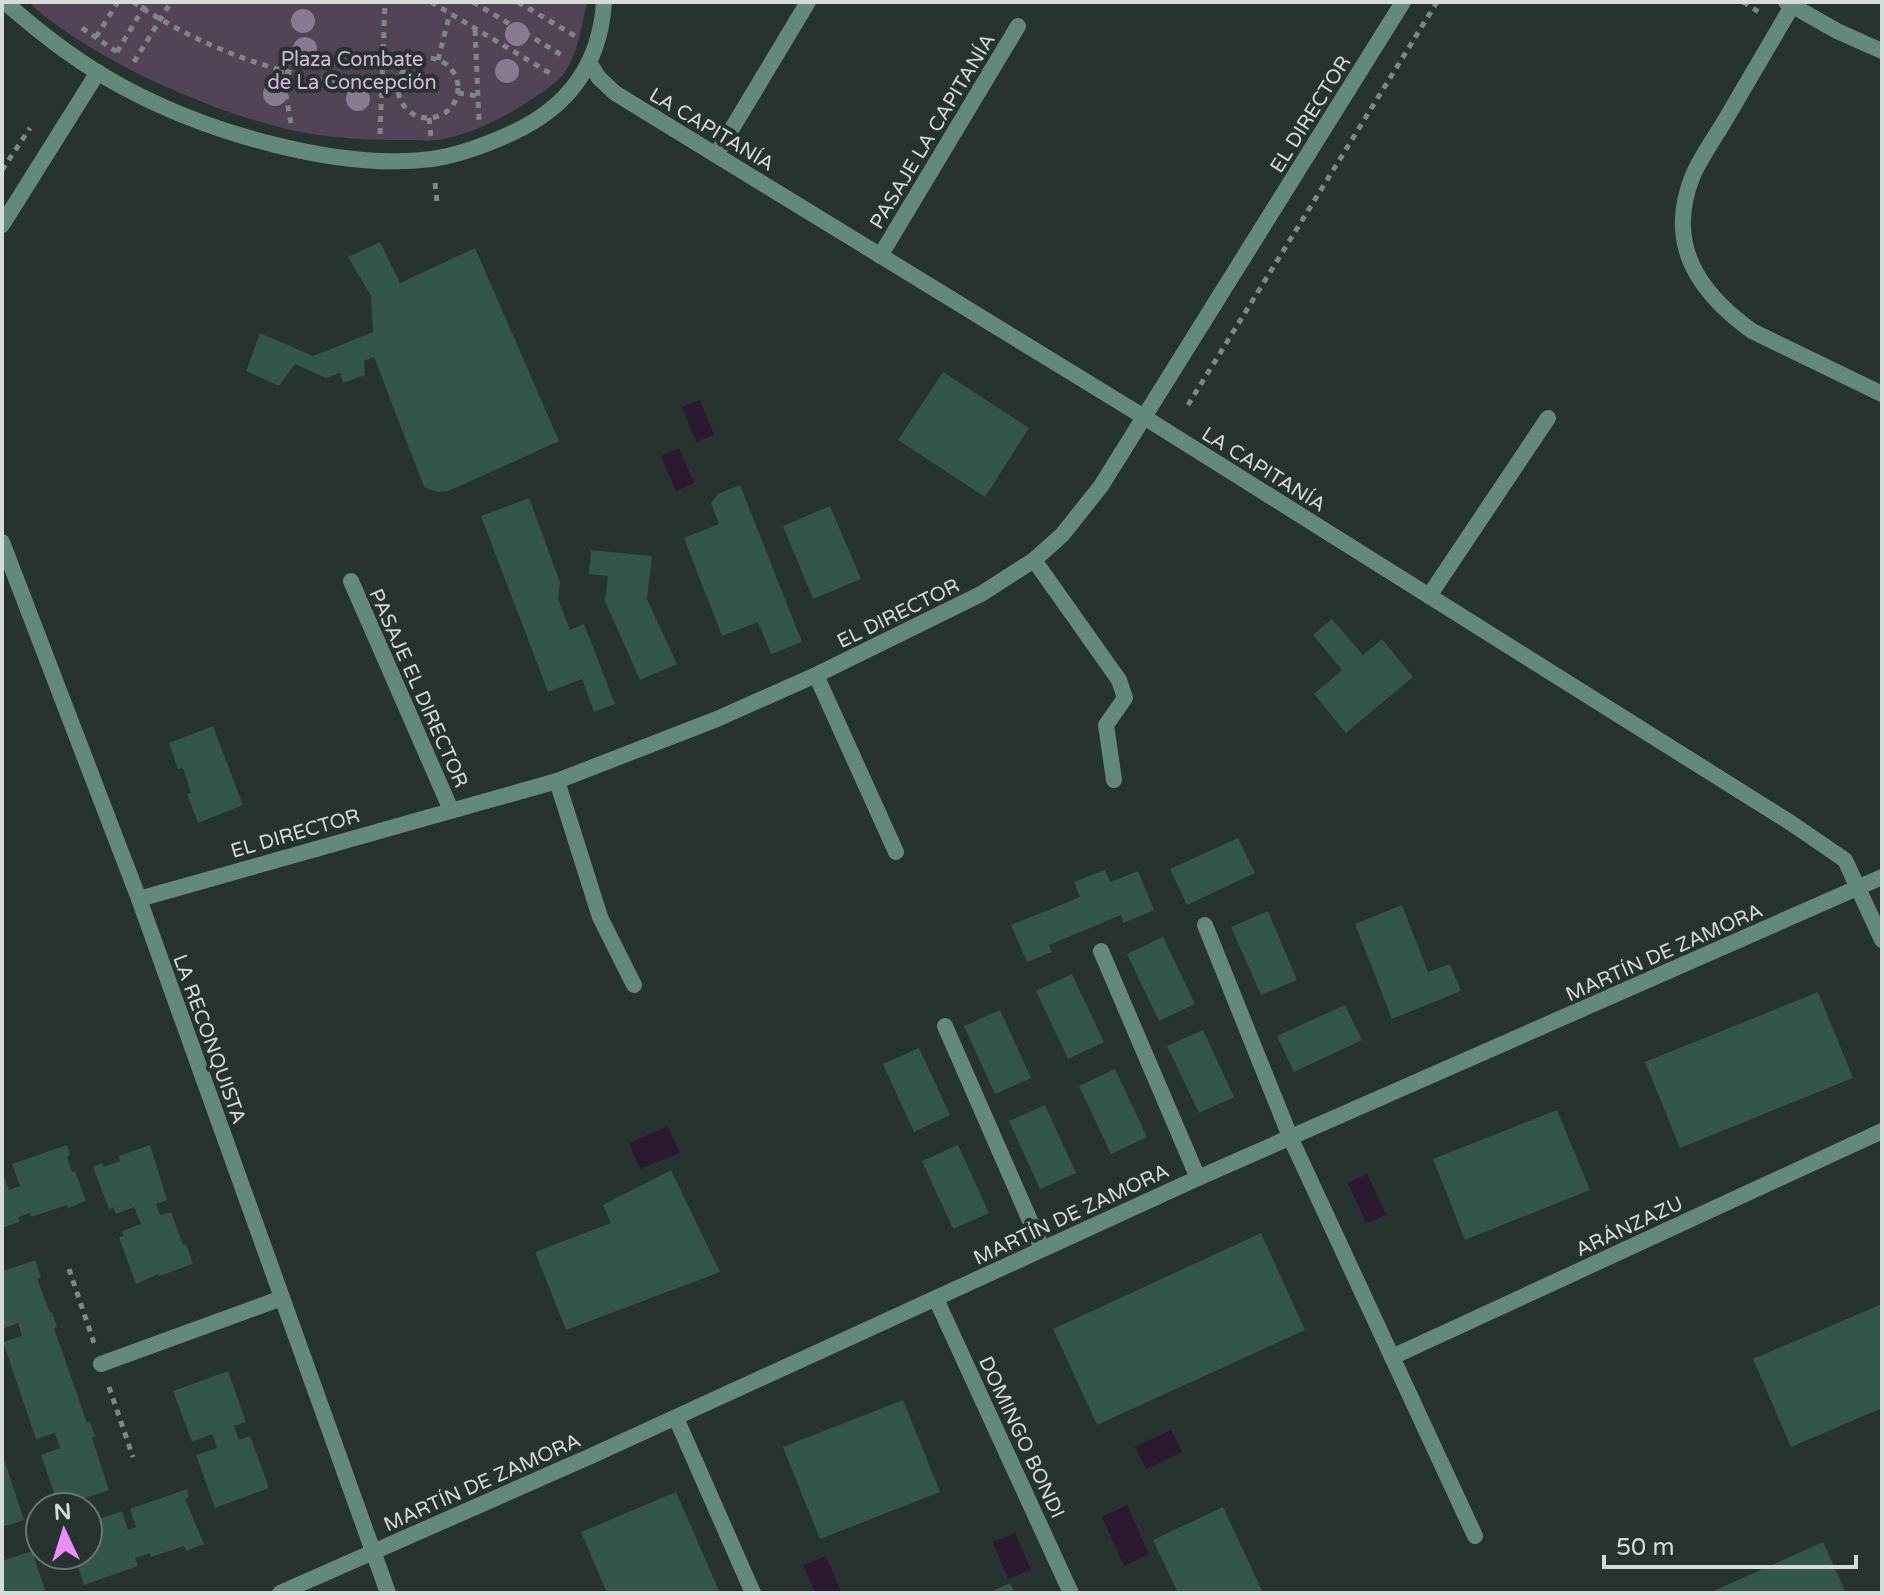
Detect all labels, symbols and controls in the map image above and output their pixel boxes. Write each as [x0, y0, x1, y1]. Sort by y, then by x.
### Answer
street label: PASAJE LA CAPITANÍA [864, 29, 1001, 234]
park label: Plaza Combate de La Concepción [267, 48, 437, 95]
street label: EL DIRECTOR [1265, 52, 1356, 177]
street label: LA CAPITANÍA [645, 82, 779, 177]
street label: LA CAPITANÍA [1197, 421, 1330, 518]
street label: EL DIRECTOR [833, 574, 964, 654]
street label: PASAJE EL DIRECTOR [363, 585, 473, 792]
street label: EL DIRECTOR [228, 804, 363, 864]
street label: MARTÍN DE ZAMORA [1562, 898, 1767, 1007]
street label: LA RECONQUISTA [167, 951, 251, 1127]
street label: MARTÍN DE ZAMORA [969, 1158, 1173, 1271]
street label: ARÁNZAZU [1571, 1191, 1687, 1262]
street label: DOMINGO BONDI [973, 1353, 1069, 1522]
street label: MARTÍN DE ZAMORA [380, 1428, 585, 1537]
north arrow [24, 1491, 104, 1571]
text: N [53, 1498, 72, 1526]
scale bar [1604, 1519, 1856, 1569]
text: 50 m [1616, 1533, 1674, 1562]

